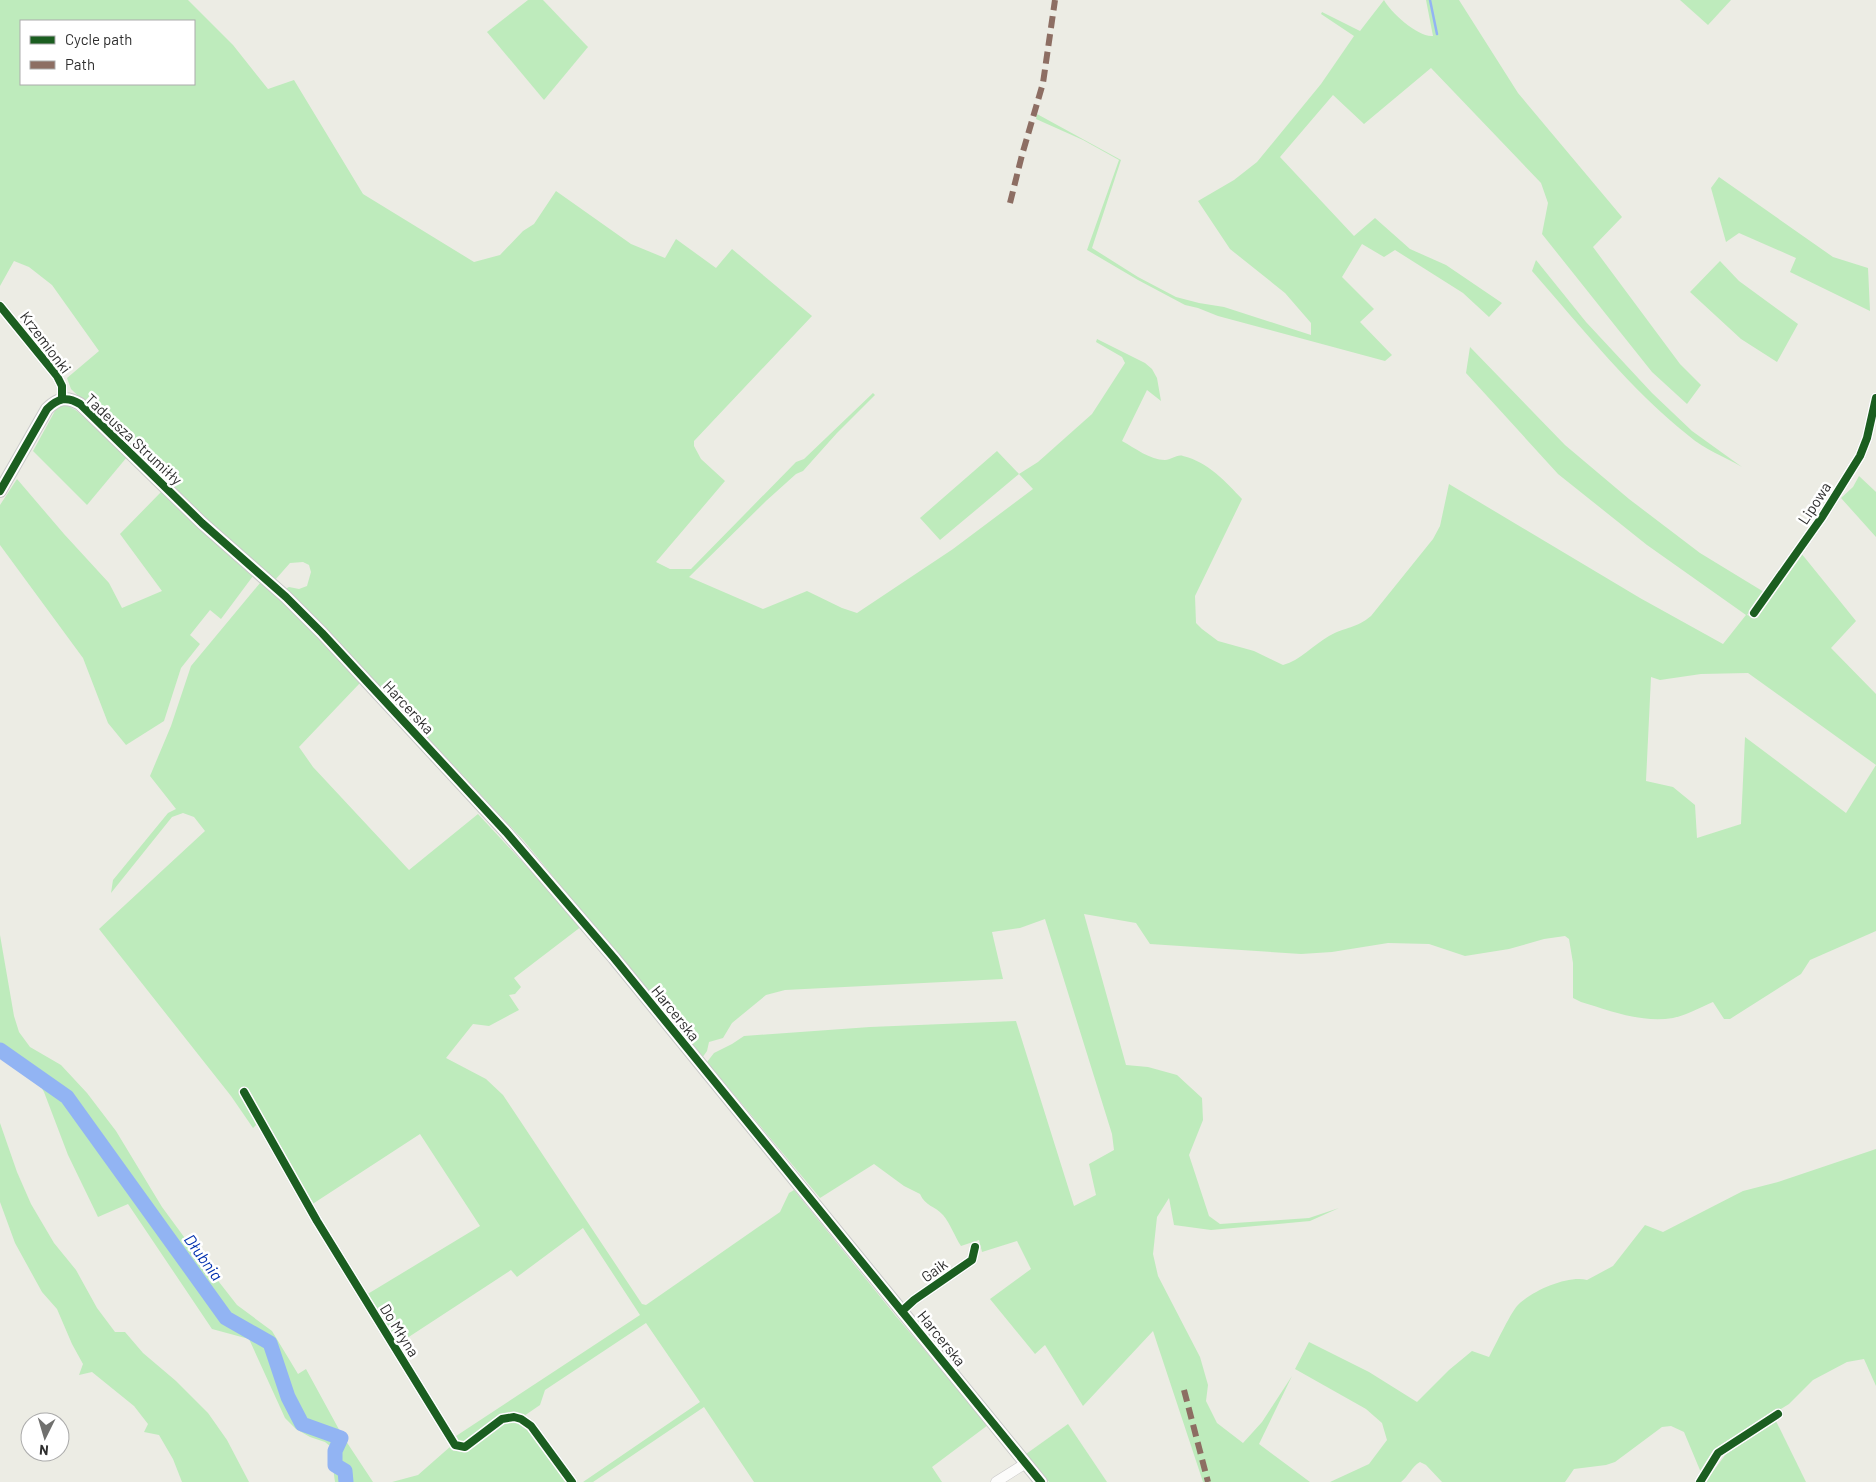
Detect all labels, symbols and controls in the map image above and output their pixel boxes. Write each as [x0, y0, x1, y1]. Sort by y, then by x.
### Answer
legend [20, 20, 195, 85]
text: Cycle path [65, 30, 132, 48]
text: Path [65, 55, 95, 73]
street label: Krzemionki [17, 307, 75, 377]
street label: Tadeusza Strumiłły [82, 389, 186, 489]
street label: Lipowa [1794, 479, 1834, 527]
street label: Harcerska [380, 677, 438, 737]
street label: Harcerska [648, 982, 704, 1044]
water label: Dłubnia [181, 1230, 227, 1284]
street label: Gaik [917, 1254, 951, 1286]
street label: Do Młyna [377, 1300, 423, 1360]
street label: Harcerska [914, 1307, 970, 1369]
north arrow [20, 1412, 70, 1462]
text: N [38, 1442, 49, 1459]

